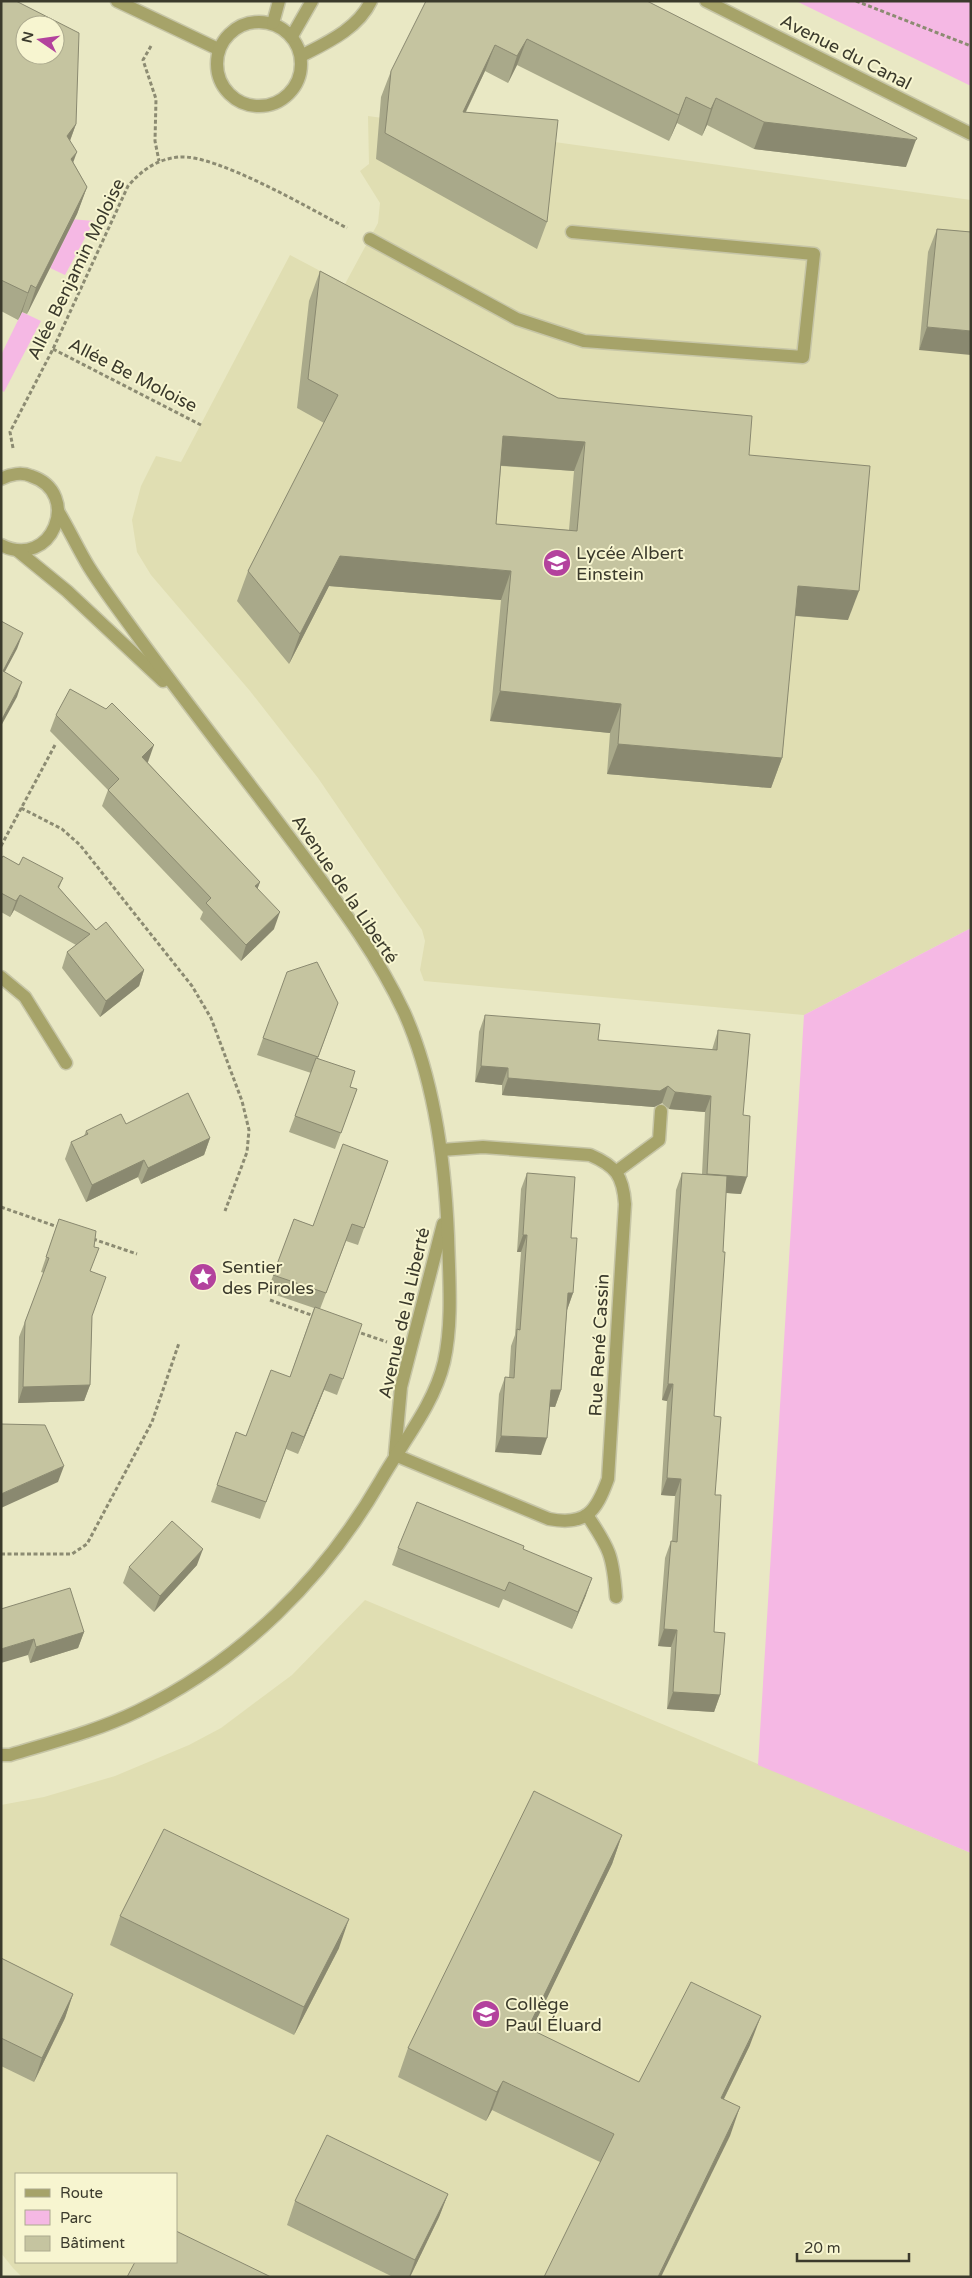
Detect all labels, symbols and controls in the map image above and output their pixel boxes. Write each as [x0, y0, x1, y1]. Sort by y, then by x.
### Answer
street label: Avenue du Canal [777, 9, 915, 95]
north arrow [15, 15, 65, 65]
text: N [18, 30, 37, 45]
street label: Allée Benjamin Moloise [22, 175, 130, 363]
street label: Allée Be Moloise [65, 333, 201, 417]
place label: Lycée Albert Einstein [576, 542, 684, 585]
school or university icon: Lycée Albert Einstein [542, 548, 572, 578]
street label: Avenue de la Liberté [287, 810, 403, 968]
street label: Avenue de la Liberté [374, 1225, 434, 1401]
place label: Sentier des Piroles [222, 1256, 314, 1299]
place icon: Sentier des Piroles [188, 1262, 218, 1292]
street label: Rue René Cassin [584, 1273, 614, 1417]
place label: Collège Paul Éluard [505, 1993, 602, 2036]
school or university icon: Collège Paul Éluard [471, 1999, 501, 2029]
legend [15, 2173, 178, 2263]
text: Route [60, 2184, 103, 2202]
text: Parc [60, 2209, 92, 2227]
scale bar [797, 2230, 910, 2262]
text: Bâtiment [60, 2234, 125, 2252]
text: 20 m [804, 2239, 841, 2257]

